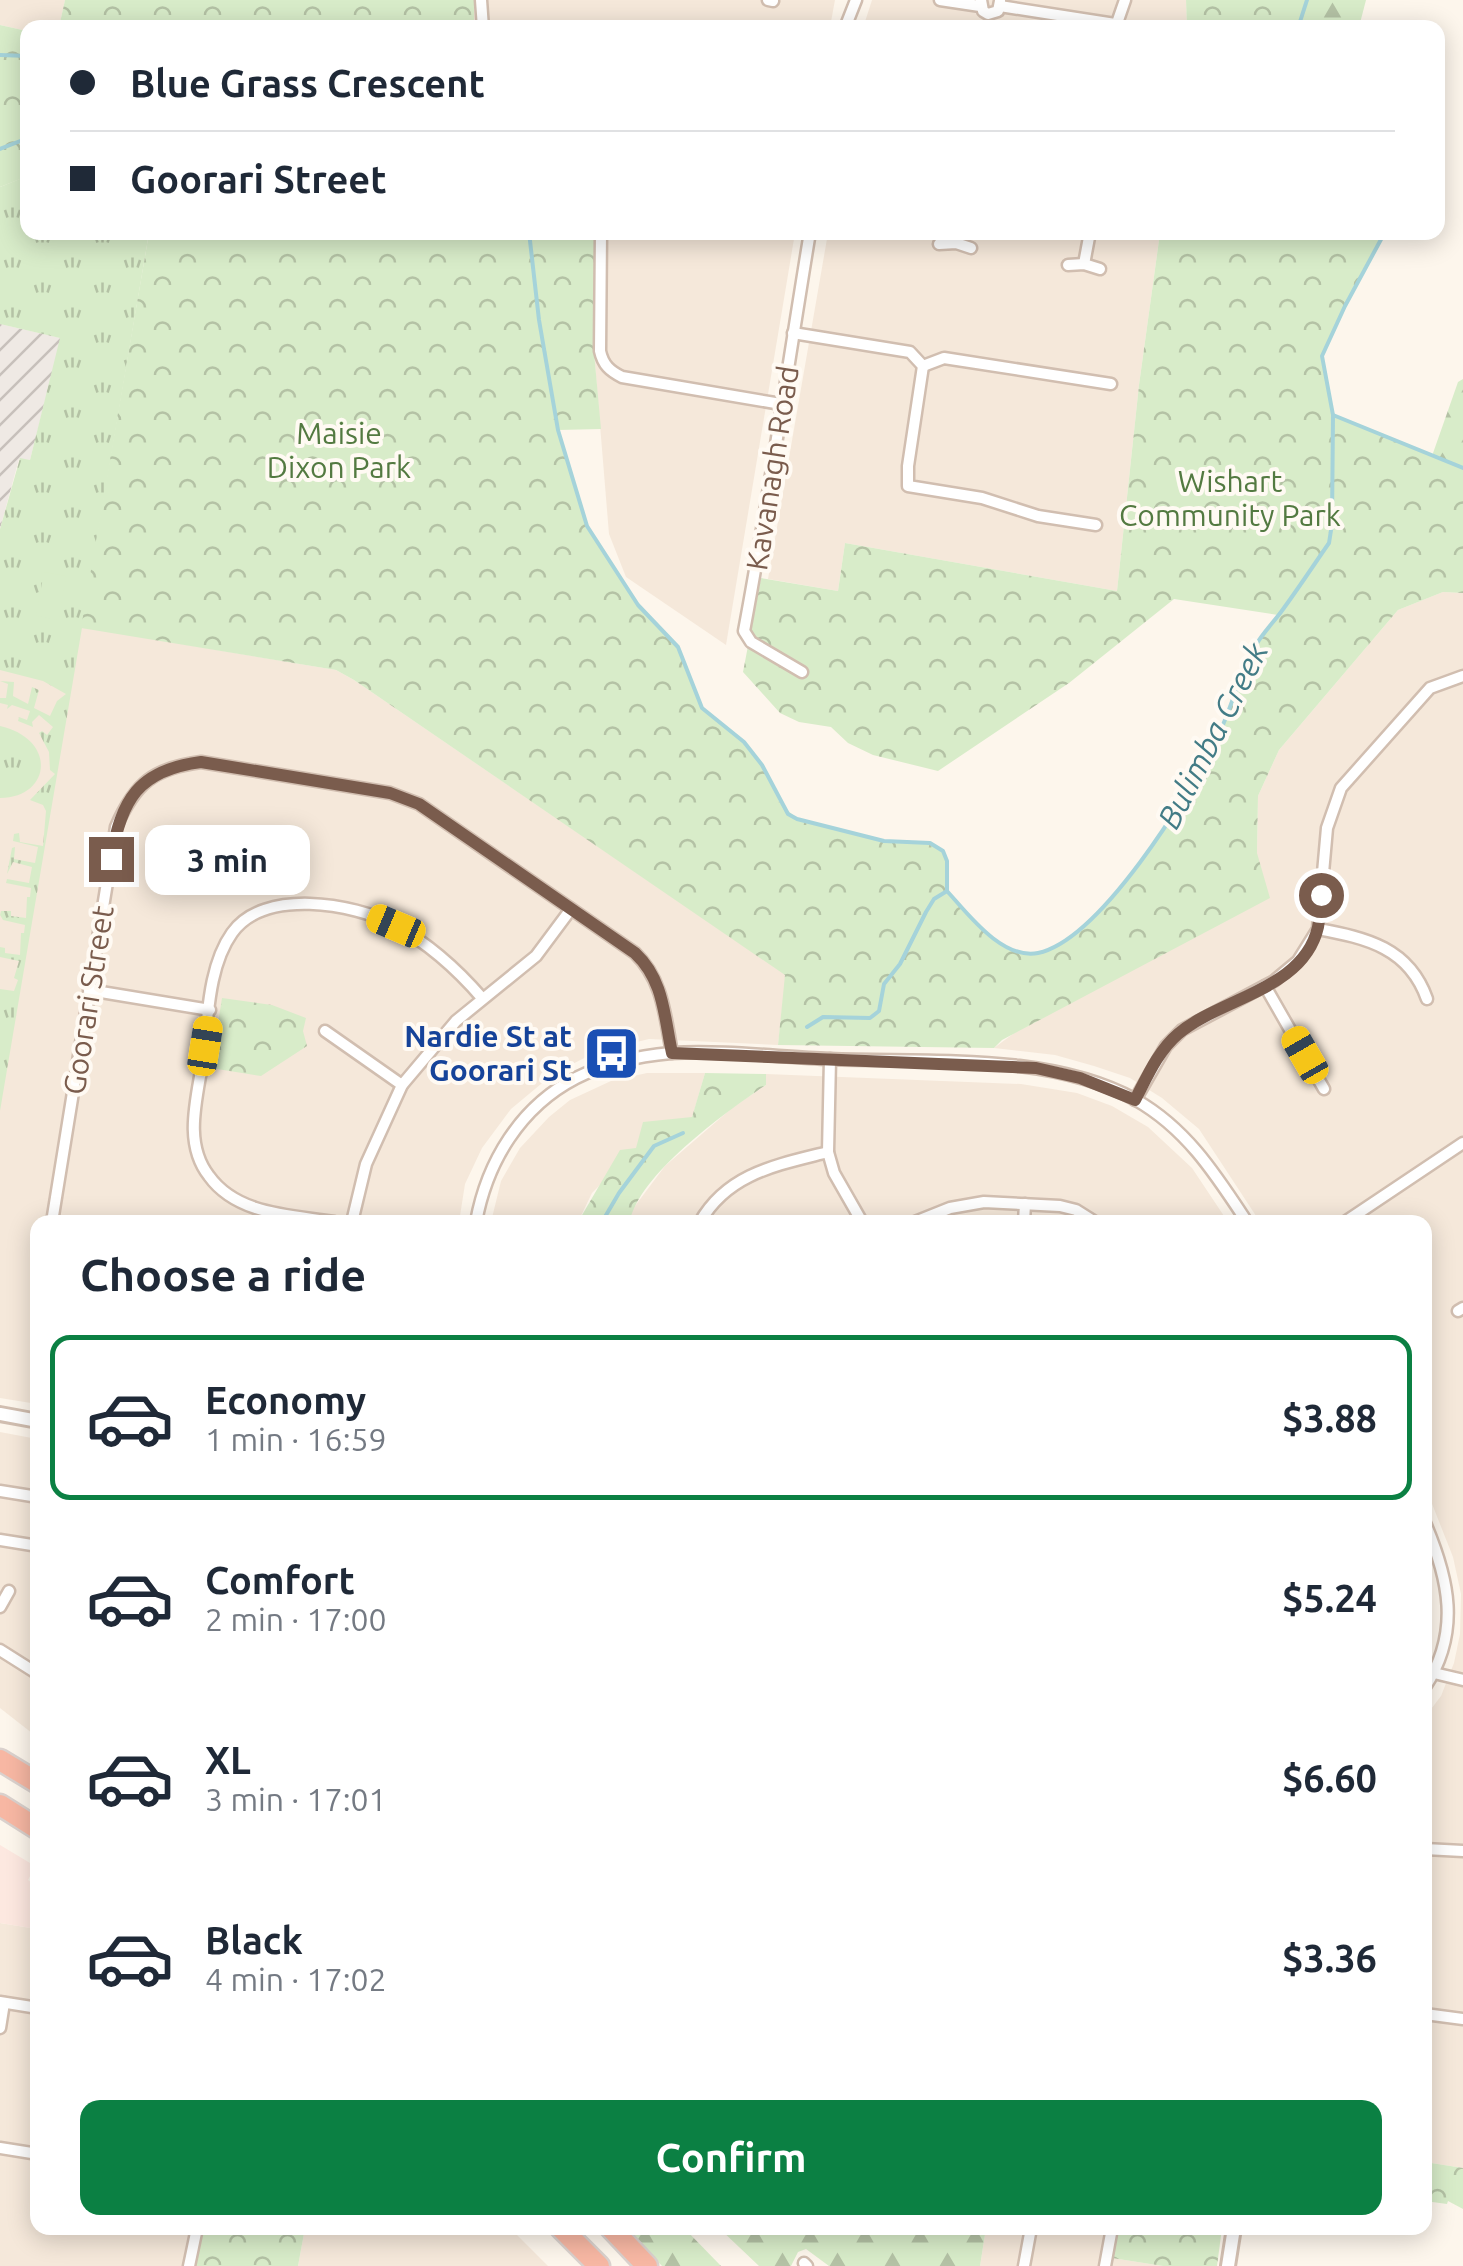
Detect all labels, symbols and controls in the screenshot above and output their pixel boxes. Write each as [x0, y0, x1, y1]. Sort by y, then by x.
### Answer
text: Blue Grass Crescent [130, 62, 485, 104]
text: Goorari Street [130, 158, 387, 200]
street label: Kavanagh Road [739, 363, 805, 573]
park label: Maisie Dixon Park [267, 416, 411, 484]
park label: Wishart Community Park [1119, 464, 1341, 532]
water label: Bulimba Creek [1150, 636, 1275, 834]
callout: 3 min [146, 824, 311, 894]
route end [89, 837, 134, 882]
text: 3 min [187, 842, 268, 878]
route start [1299, 873, 1344, 918]
car [363, 900, 429, 952]
street label: Goorari Street [56, 903, 120, 1097]
car [185, 1014, 225, 1078]
place label: Nardie St at Goorari St [404, 1019, 572, 1087]
car [1277, 1022, 1333, 1088]
bus stop icon: Nardie St at Goorari St [581, 1023, 641, 1083]
text: Choose a ride [80, 1249, 366, 1300]
icon: car [85, 1373, 175, 1463]
text: Economy [205, 1379, 366, 1421]
text: $3.88 [1282, 1397, 1377, 1439]
text: 1 min · 16:59 [205, 1421, 387, 1457]
icon: car [85, 1553, 175, 1643]
text: Comfort [205, 1559, 355, 1601]
text: $5.24 [1282, 1577, 1377, 1619]
text: 2 min · 17:00 [205, 1601, 387, 1637]
icon: car [85, 1733, 175, 1823]
text: XL [205, 1739, 251, 1781]
text: $6.60 [1282, 1757, 1377, 1799]
text: 3 min · 17:01 [205, 1781, 387, 1817]
icon: car [85, 1913, 175, 2003]
text: Black [205, 1919, 303, 1961]
text: $3.36 [1282, 1937, 1377, 1979]
text: 4 min · 17:02 [205, 1961, 387, 1997]
button: Confirm [80, 2100, 1382, 2215]

